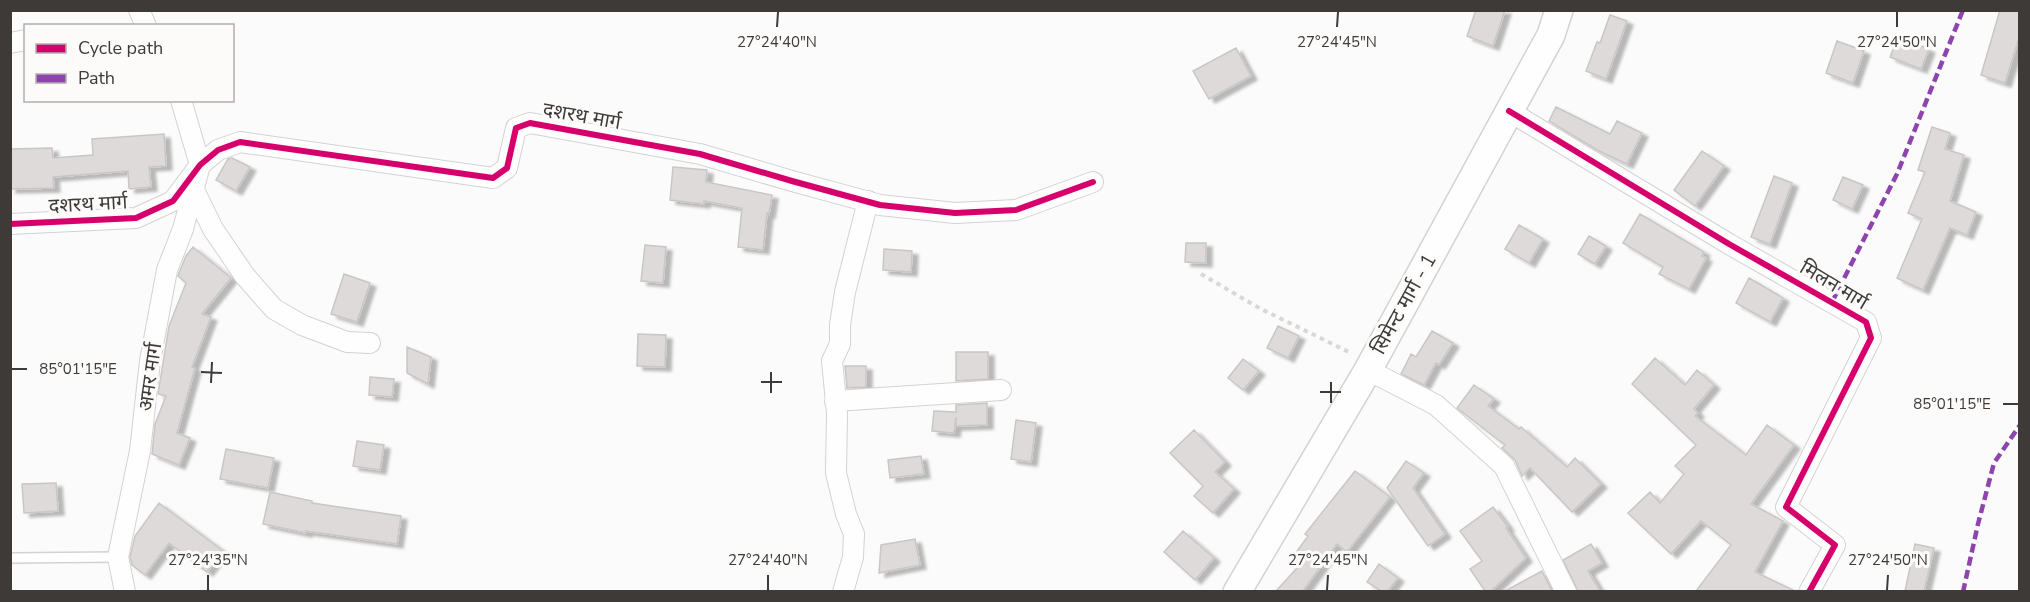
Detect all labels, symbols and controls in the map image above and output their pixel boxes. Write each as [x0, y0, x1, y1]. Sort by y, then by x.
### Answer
legend [24, 24, 234, 102]
text: 27°24'40"N [737, 32, 817, 52]
text: 27°24'45"N [1297, 32, 1377, 52]
text: 27°24'50"N [1857, 32, 1937, 52]
text: Cycle path [78, 36, 163, 60]
text: Path [78, 66, 115, 90]
street label: दशरथ मार्ग [541, 96, 624, 136]
street label: दशरथ मार्ग [48, 188, 129, 220]
street label: सिमेन्ट मार्ग - 1 [1365, 249, 1443, 359]
street label: मिलन मार्ग [1795, 254, 1874, 316]
street label: अमर मार्ग [132, 340, 168, 413]
text: 85°01'15"E [39, 359, 117, 379]
text: 85°01'15"E [1913, 394, 1991, 414]
text: 27°24'35"N [168, 550, 248, 570]
text: 27°24'40"N [728, 550, 808, 570]
text: 27°24'45"N [1288, 550, 1368, 570]
text: 27°24'50"N [1848, 550, 1928, 570]

